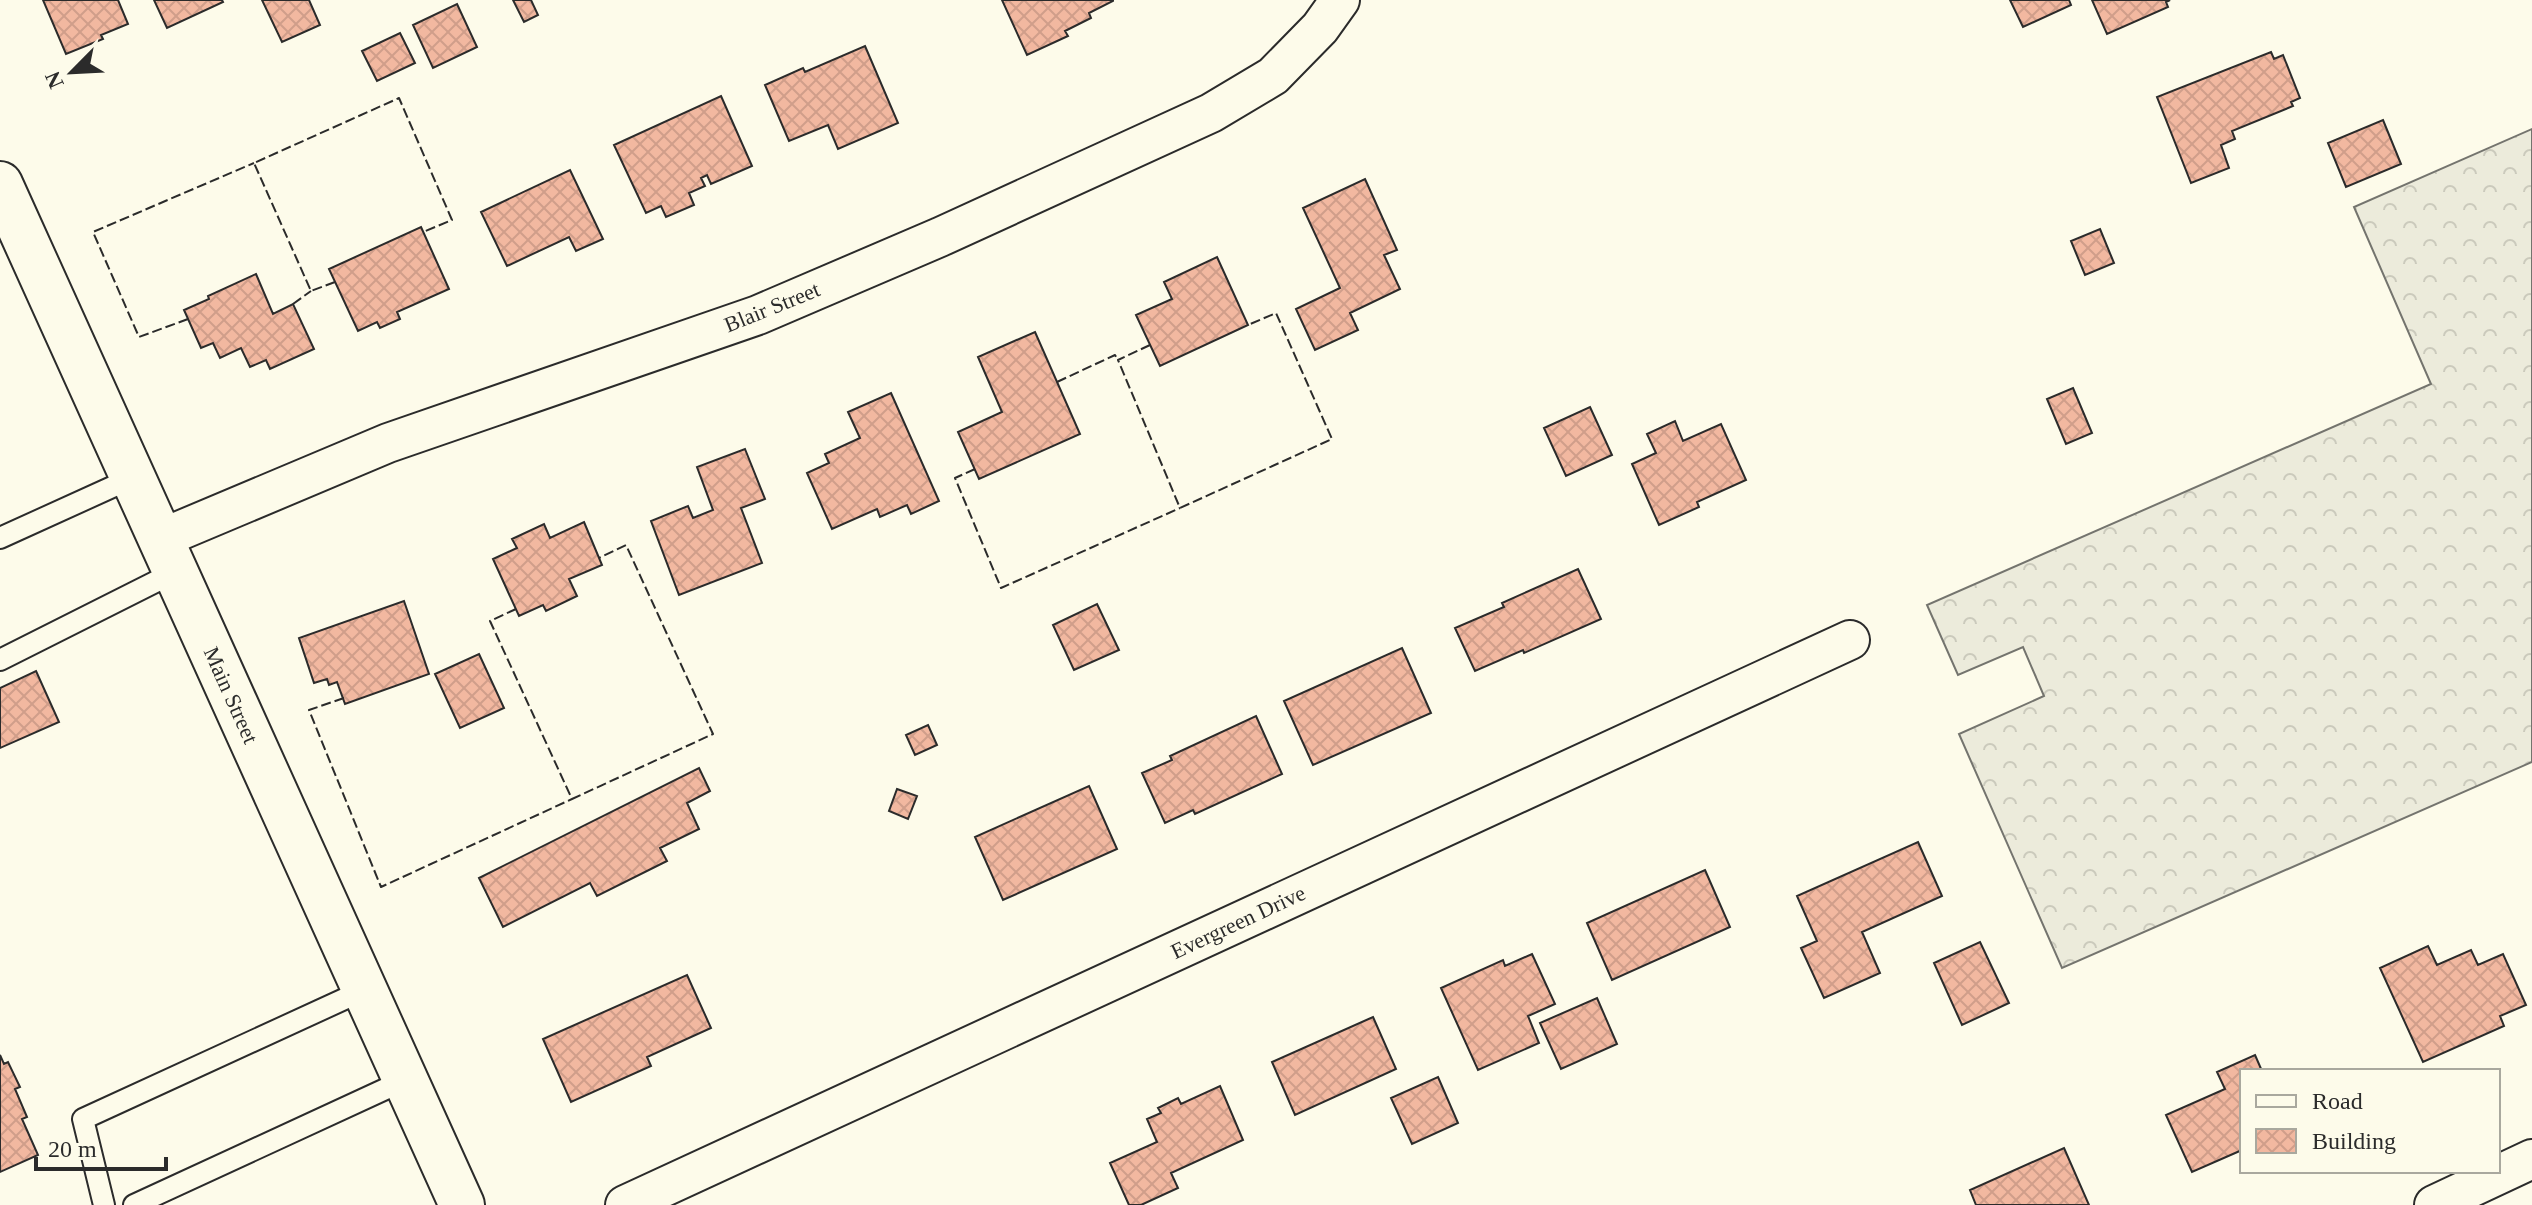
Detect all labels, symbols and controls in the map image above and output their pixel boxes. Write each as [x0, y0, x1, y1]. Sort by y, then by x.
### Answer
north arrow [32, 32, 112, 112]
text: N [39, 67, 69, 92]
street label: Blair Street [721, 277, 823, 337]
street label: Main Street [199, 643, 263, 747]
street label: Evergreen Drive [1167, 880, 1309, 964]
legend [2240, 1069, 2500, 1173]
text: Road [2312, 1088, 2363, 1114]
scale bar [36, 1121, 166, 1171]
text: Building [2312, 1128, 2396, 1154]
text: 20 m [48, 1136, 97, 1162]

